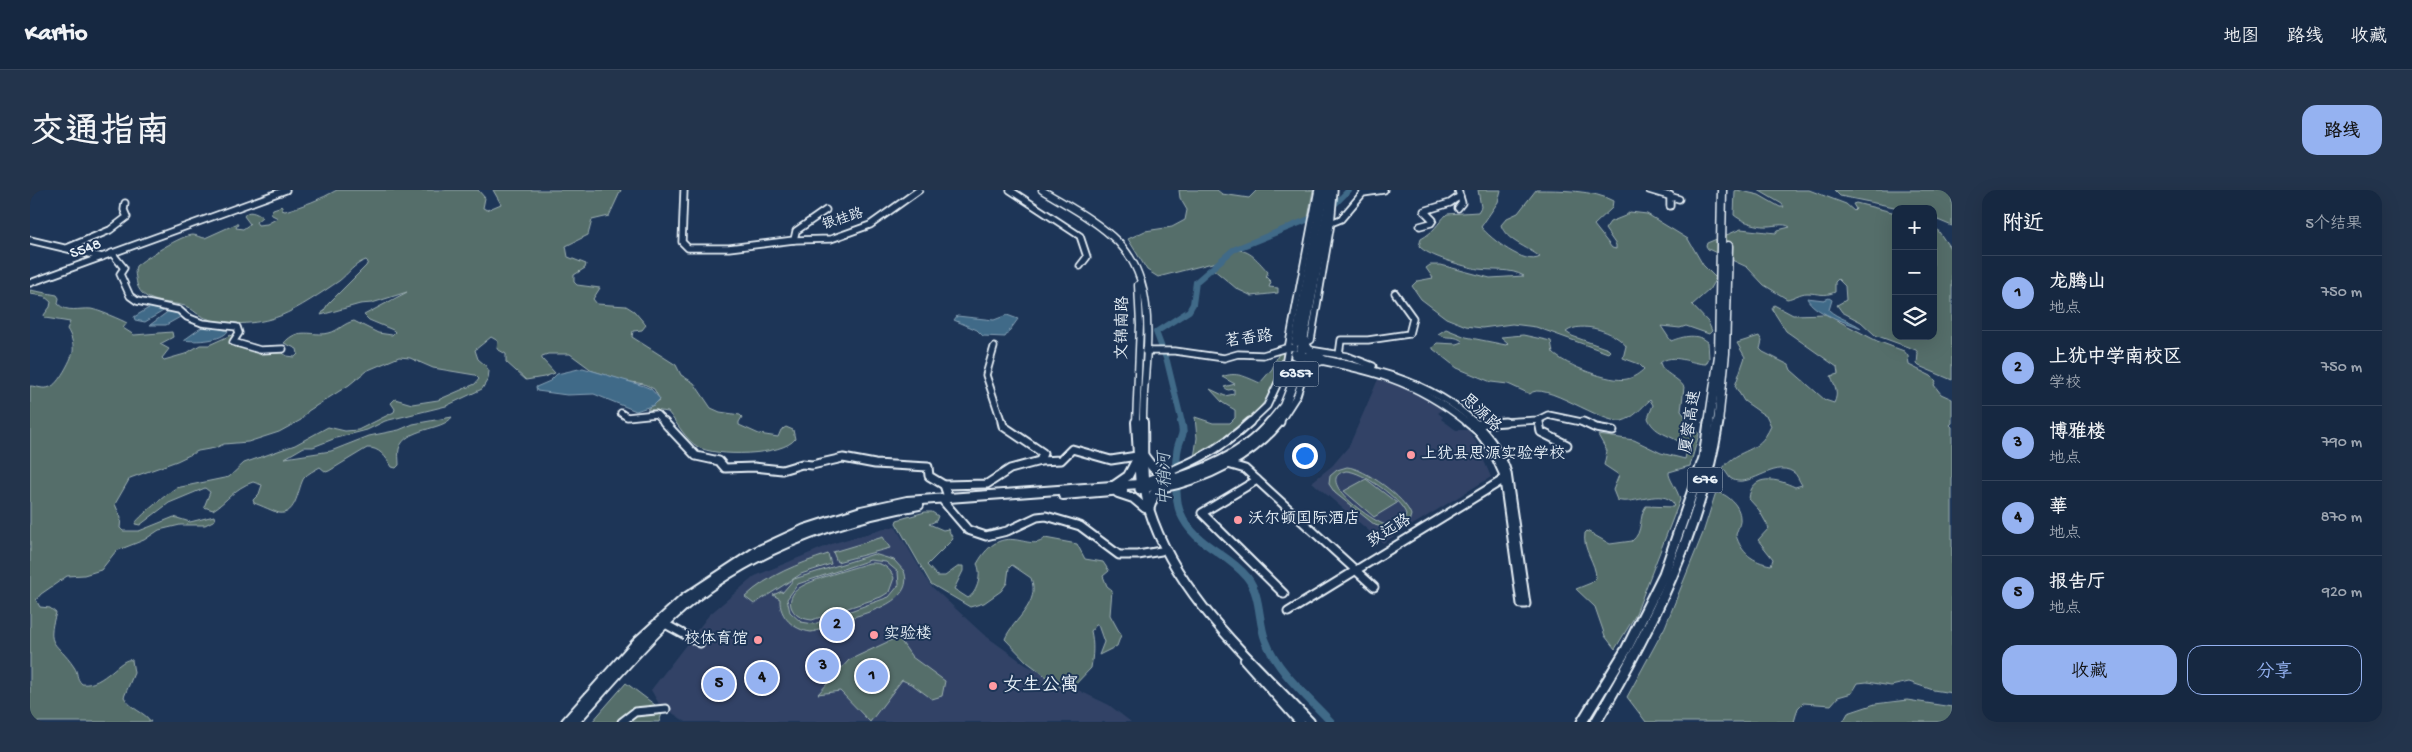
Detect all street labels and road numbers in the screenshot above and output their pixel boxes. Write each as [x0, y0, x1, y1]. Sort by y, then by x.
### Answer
street label: 银桂路 [820, 204, 866, 235]
street label: S548 [68, 235, 105, 264]
street label: 文锦南路 [1112, 296, 1134, 360]
street label: 茗香路 [1224, 326, 1274, 352]
road number: G357 [1274, 362, 1318, 386]
street label: 思源路 [1456, 389, 1505, 437]
street label: 厦蓉高速 [1676, 389, 1706, 455]
road number: G76 [1688, 468, 1722, 492]
street label: 致远路 [1364, 510, 1415, 553]

